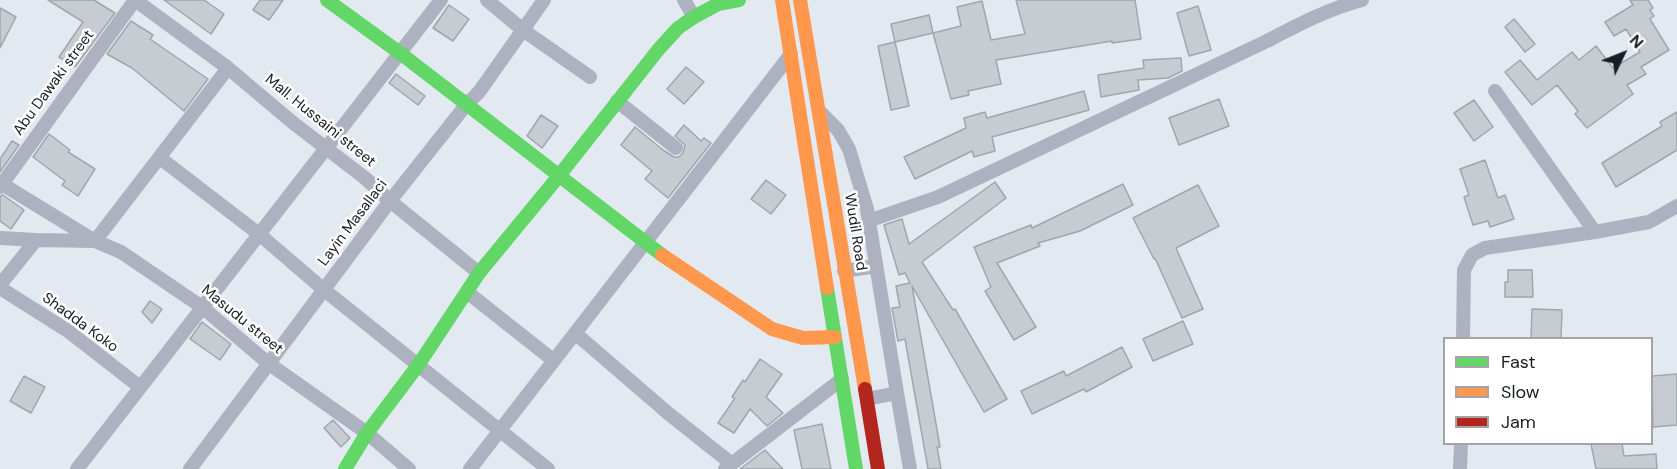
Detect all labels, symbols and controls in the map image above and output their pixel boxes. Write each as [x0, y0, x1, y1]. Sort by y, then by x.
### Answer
north arrow [1593, 24, 1653, 84]
street label: Abu Dawaki street [10, 27, 98, 139]
text: N [1625, 30, 1648, 53]
street label: Mall. Hussaini street [261, 71, 379, 171]
street label: Layin Masallaci [315, 176, 391, 270]
street label: Wudil Road [840, 192, 870, 272]
street label: Masudu street [198, 282, 286, 358]
street label: Shadda Koko [38, 289, 122, 357]
legend [1443, 337, 1653, 445]
text: Fast [1501, 350, 1536, 374]
text: Slow [1501, 380, 1540, 404]
text: Jam [1501, 410, 1536, 434]

